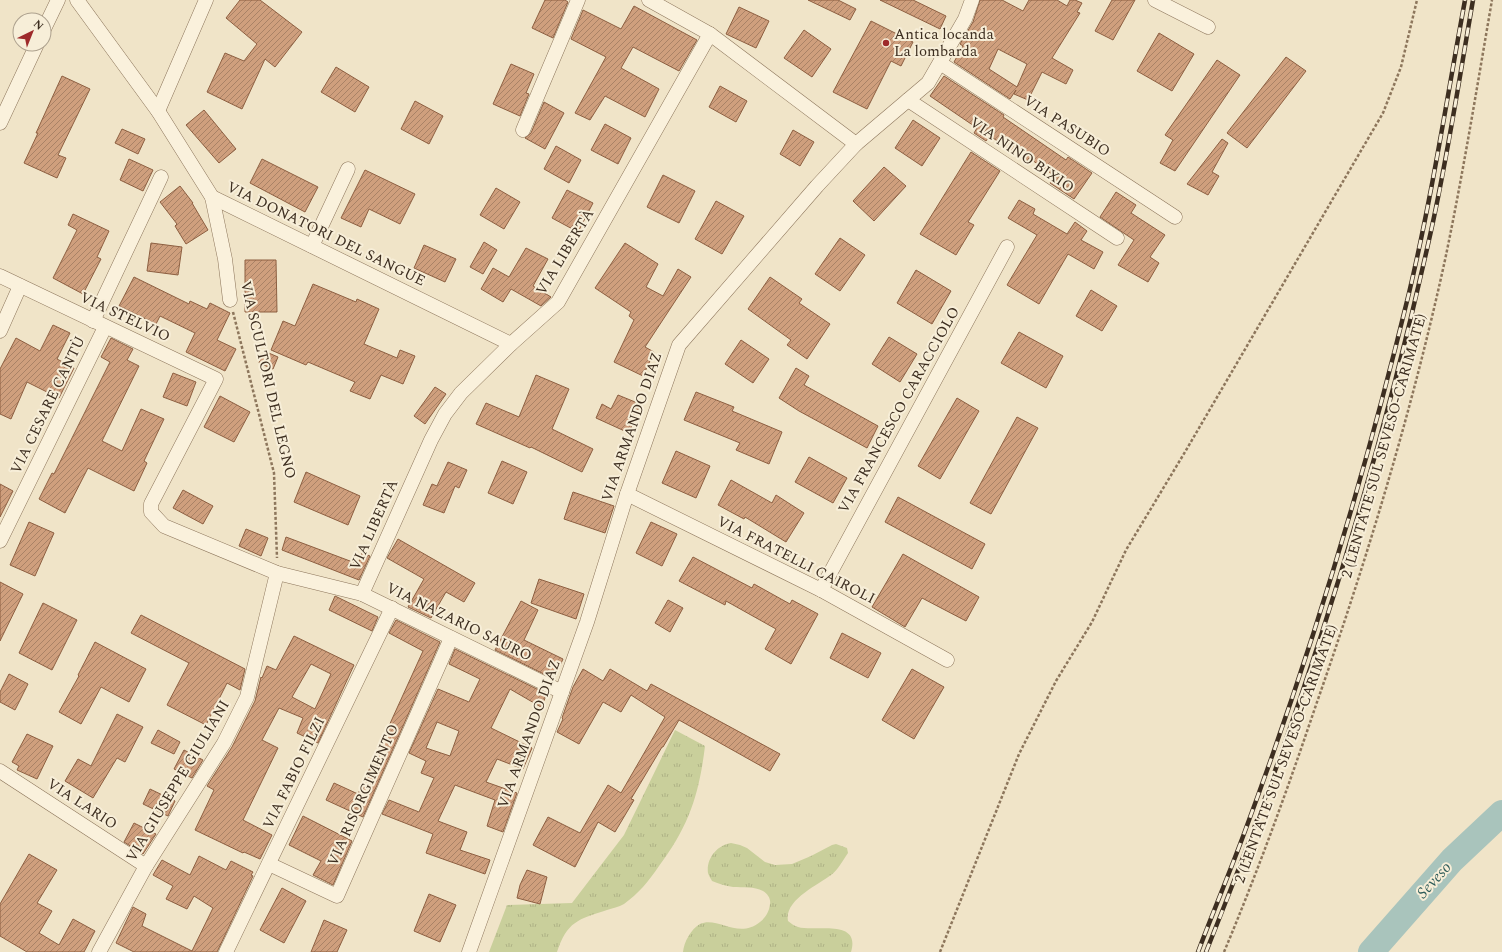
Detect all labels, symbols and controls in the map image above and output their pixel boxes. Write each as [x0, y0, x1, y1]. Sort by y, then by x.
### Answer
north arrow [12, 12, 52, 52]
text: N [29, 16, 48, 34]
place label: Antica locanda La lombarda [894, 23, 994, 63]
marker: Antica locanda La lombarda [881, 38, 891, 48]
street label: VIA PASUBIO [1019, 89, 1115, 163]
street label: VIA NINO BIXIO [965, 111, 1079, 199]
street label: VIA DONATORI DEL SANGUE [223, 176, 429, 292]
street label: VIA LIBERTÀ [530, 204, 600, 300]
street label: VIA SCULTORI DEL LEGNO [234, 279, 302, 481]
street label: VIA STELVIO [76, 286, 174, 348]
street label: VIA FRANCESCO CARACCIOLO [832, 302, 966, 518]
street label: 2 (LENTATE SUL SEVESO-CARIMATE) [1335, 311, 1433, 581]
street label: VIA CESARE CANTÙ [5, 332, 91, 478]
street label: VIA ARMANDO DIAZ [596, 349, 668, 505]
street label: VIA LIBERTÀ [344, 476, 404, 574]
street label: VIA FRATELLI CAIROLI [713, 510, 879, 610]
street label: VIA NAZARIO SAURO [382, 577, 536, 667]
street label: 2 (LENTATE SUL SEVESO-CARIMATE) [1228, 621, 1344, 887]
street label: VIA ARMANDO DIAZ [491, 656, 567, 812]
street label: VIA GIUSEPPE GIULIANI [120, 696, 236, 866]
street label: VIA FABIO FILZI [257, 713, 331, 833]
street label: VIA RISORGIMENTO [321, 720, 405, 870]
street label: VIA LARIO [42, 772, 122, 836]
water label: Seveso [1411, 856, 1457, 904]

